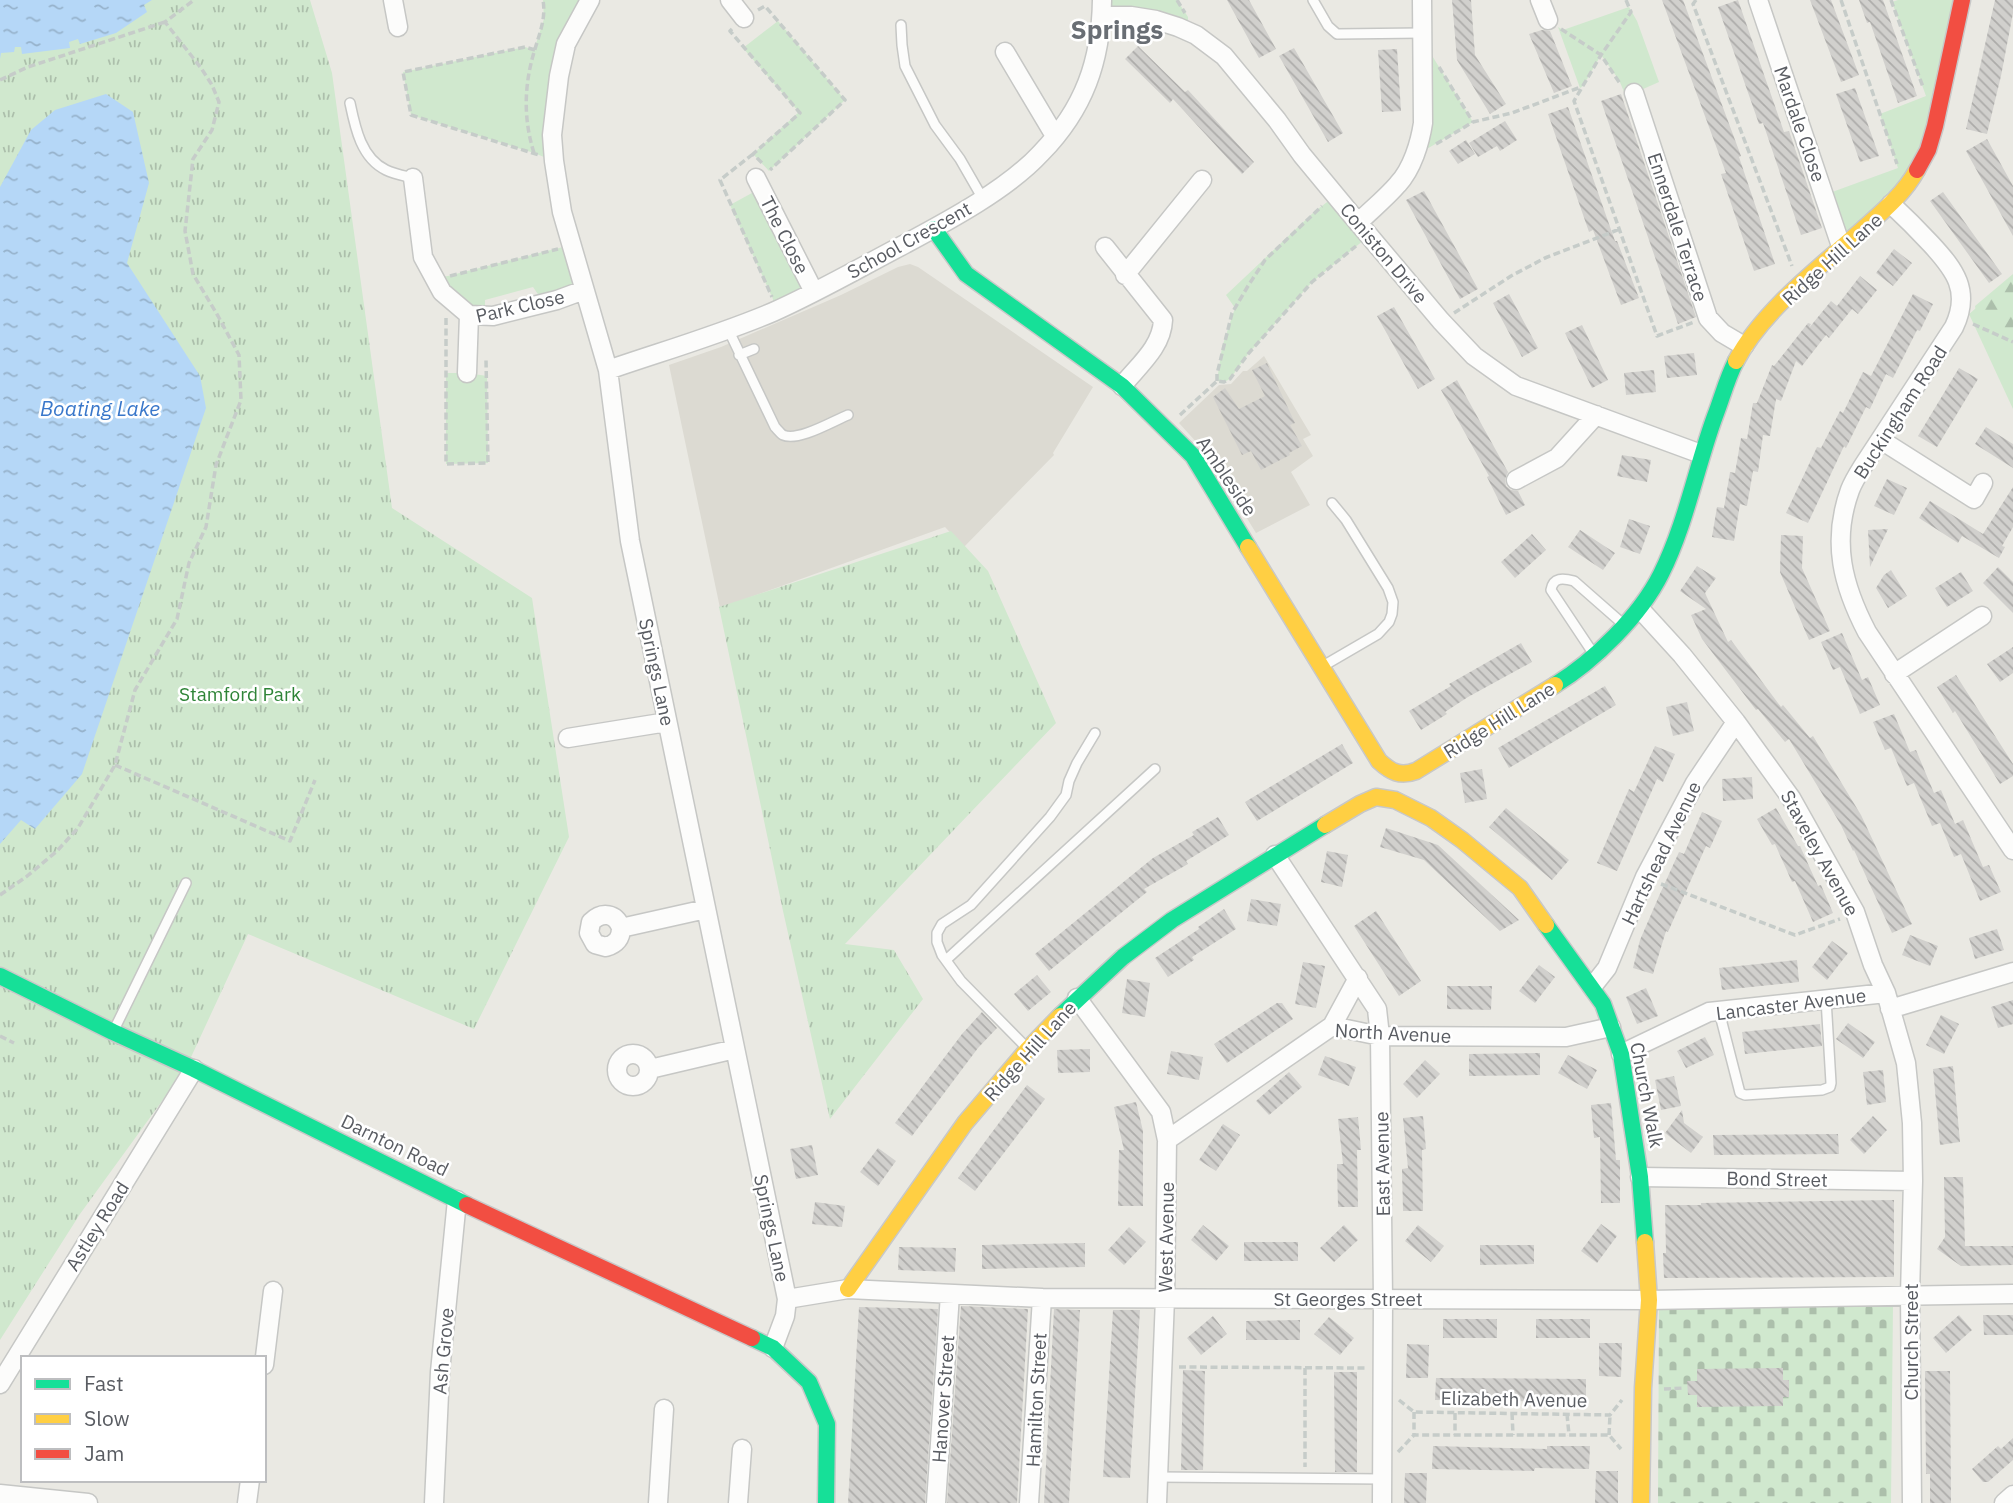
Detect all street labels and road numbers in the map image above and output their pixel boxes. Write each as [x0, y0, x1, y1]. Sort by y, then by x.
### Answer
street label: Mardale Close [1769, 63, 1831, 185]
street label: Ennerdale Terrace [1643, 150, 1713, 304]
street label: The Close [755, 192, 815, 278]
street label: School Crescent [843, 196, 975, 284]
street label: Coniston Drive [1335, 198, 1433, 308]
street label: Ridge Hill Lane [1777, 208, 1887, 310]
street label: Park Close [473, 284, 567, 328]
street label: Buckingham Road [1848, 341, 1952, 483]
street label: Ambleside [1192, 432, 1262, 520]
street label: Springs Lane [634, 616, 680, 728]
street label: Ridge Hill Lane [1439, 676, 1559, 764]
street label: Hartshead Avenue [1616, 777, 1706, 929]
street label: Staveley Avenue [1776, 786, 1864, 920]
street label: Lancaster Avenue [1715, 983, 1867, 1025]
street label: Ridge Hill Lane [979, 996, 1081, 1106]
street label: North Avenue [1334, 1018, 1452, 1048]
street label: Church Walk [1625, 1040, 1669, 1150]
street label: Darnton Road [337, 1109, 453, 1181]
street label: East Avenue [1369, 1111, 1395, 1217]
street label: Bond Street [1726, 1166, 1828, 1192]
street label: Springs Lane [749, 1172, 795, 1284]
street label: Astley Road [60, 1177, 134, 1275]
street label: West Avenue [1153, 1181, 1179, 1293]
street label: Church Street [1899, 1283, 1923, 1401]
street label: St Georges Street [1273, 1287, 1423, 1311]
street label: Ash Grove [427, 1307, 459, 1395]
street label: Hamilton Street [1020, 1332, 1052, 1468]
street label: Hanover Street [927, 1334, 959, 1464]
street label: Elizabeth Avenue [1440, 1386, 1588, 1412]

